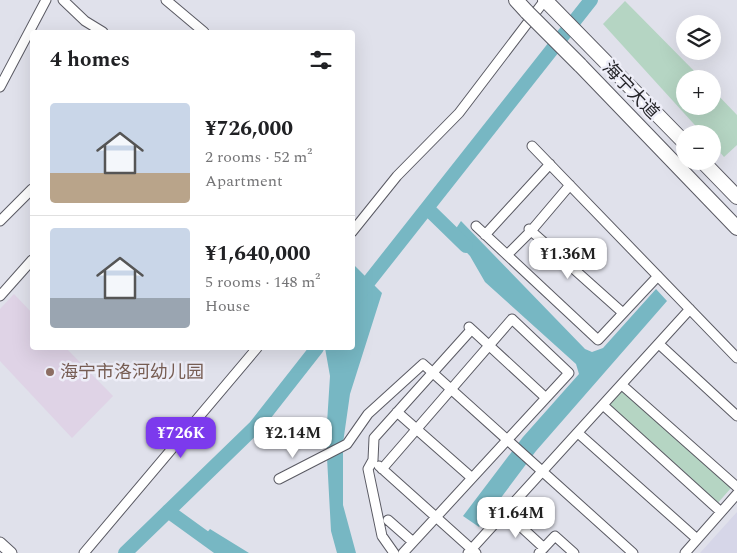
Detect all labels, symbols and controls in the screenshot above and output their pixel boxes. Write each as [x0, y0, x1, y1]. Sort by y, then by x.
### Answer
map controls [676, 15, 721, 170]
button: layers [676, 15, 721, 60]
text: 4 homes [50, 44, 130, 76]
icon: filters [307, 46, 335, 74]
street label: 海宁大道 [596, 55, 665, 126]
button: + [676, 70, 721, 115]
text: ¥726,000 [205, 113, 293, 145]
icon: home [90, 123, 150, 183]
button: − [676, 125, 721, 170]
text: 2 rooms · 52 m² [205, 145, 312, 169]
text: Apartment [205, 169, 283, 193]
text: ¥1,640,000 [205, 238, 311, 270]
pin: ¥1.36M [527, 238, 609, 280]
text: ¥1.36M [540, 242, 596, 266]
icon: home [90, 248, 150, 308]
text: 5 rooms · 148 m² [205, 270, 320, 294]
text: House [205, 294, 250, 318]
place label: 海宁市洛河幼儿园 [60, 359, 204, 386]
marker: 海宁市洛河幼儿园 [44, 366, 56, 378]
pin: ¥726K [146, 416, 216, 459]
pin: ¥2.14M [252, 416, 334, 459]
text: ¥726K [157, 421, 205, 445]
text: ¥2.14M [265, 421, 321, 445]
pin: ¥1.64M [475, 496, 557, 539]
text: ¥1.64M [488, 501, 544, 525]

